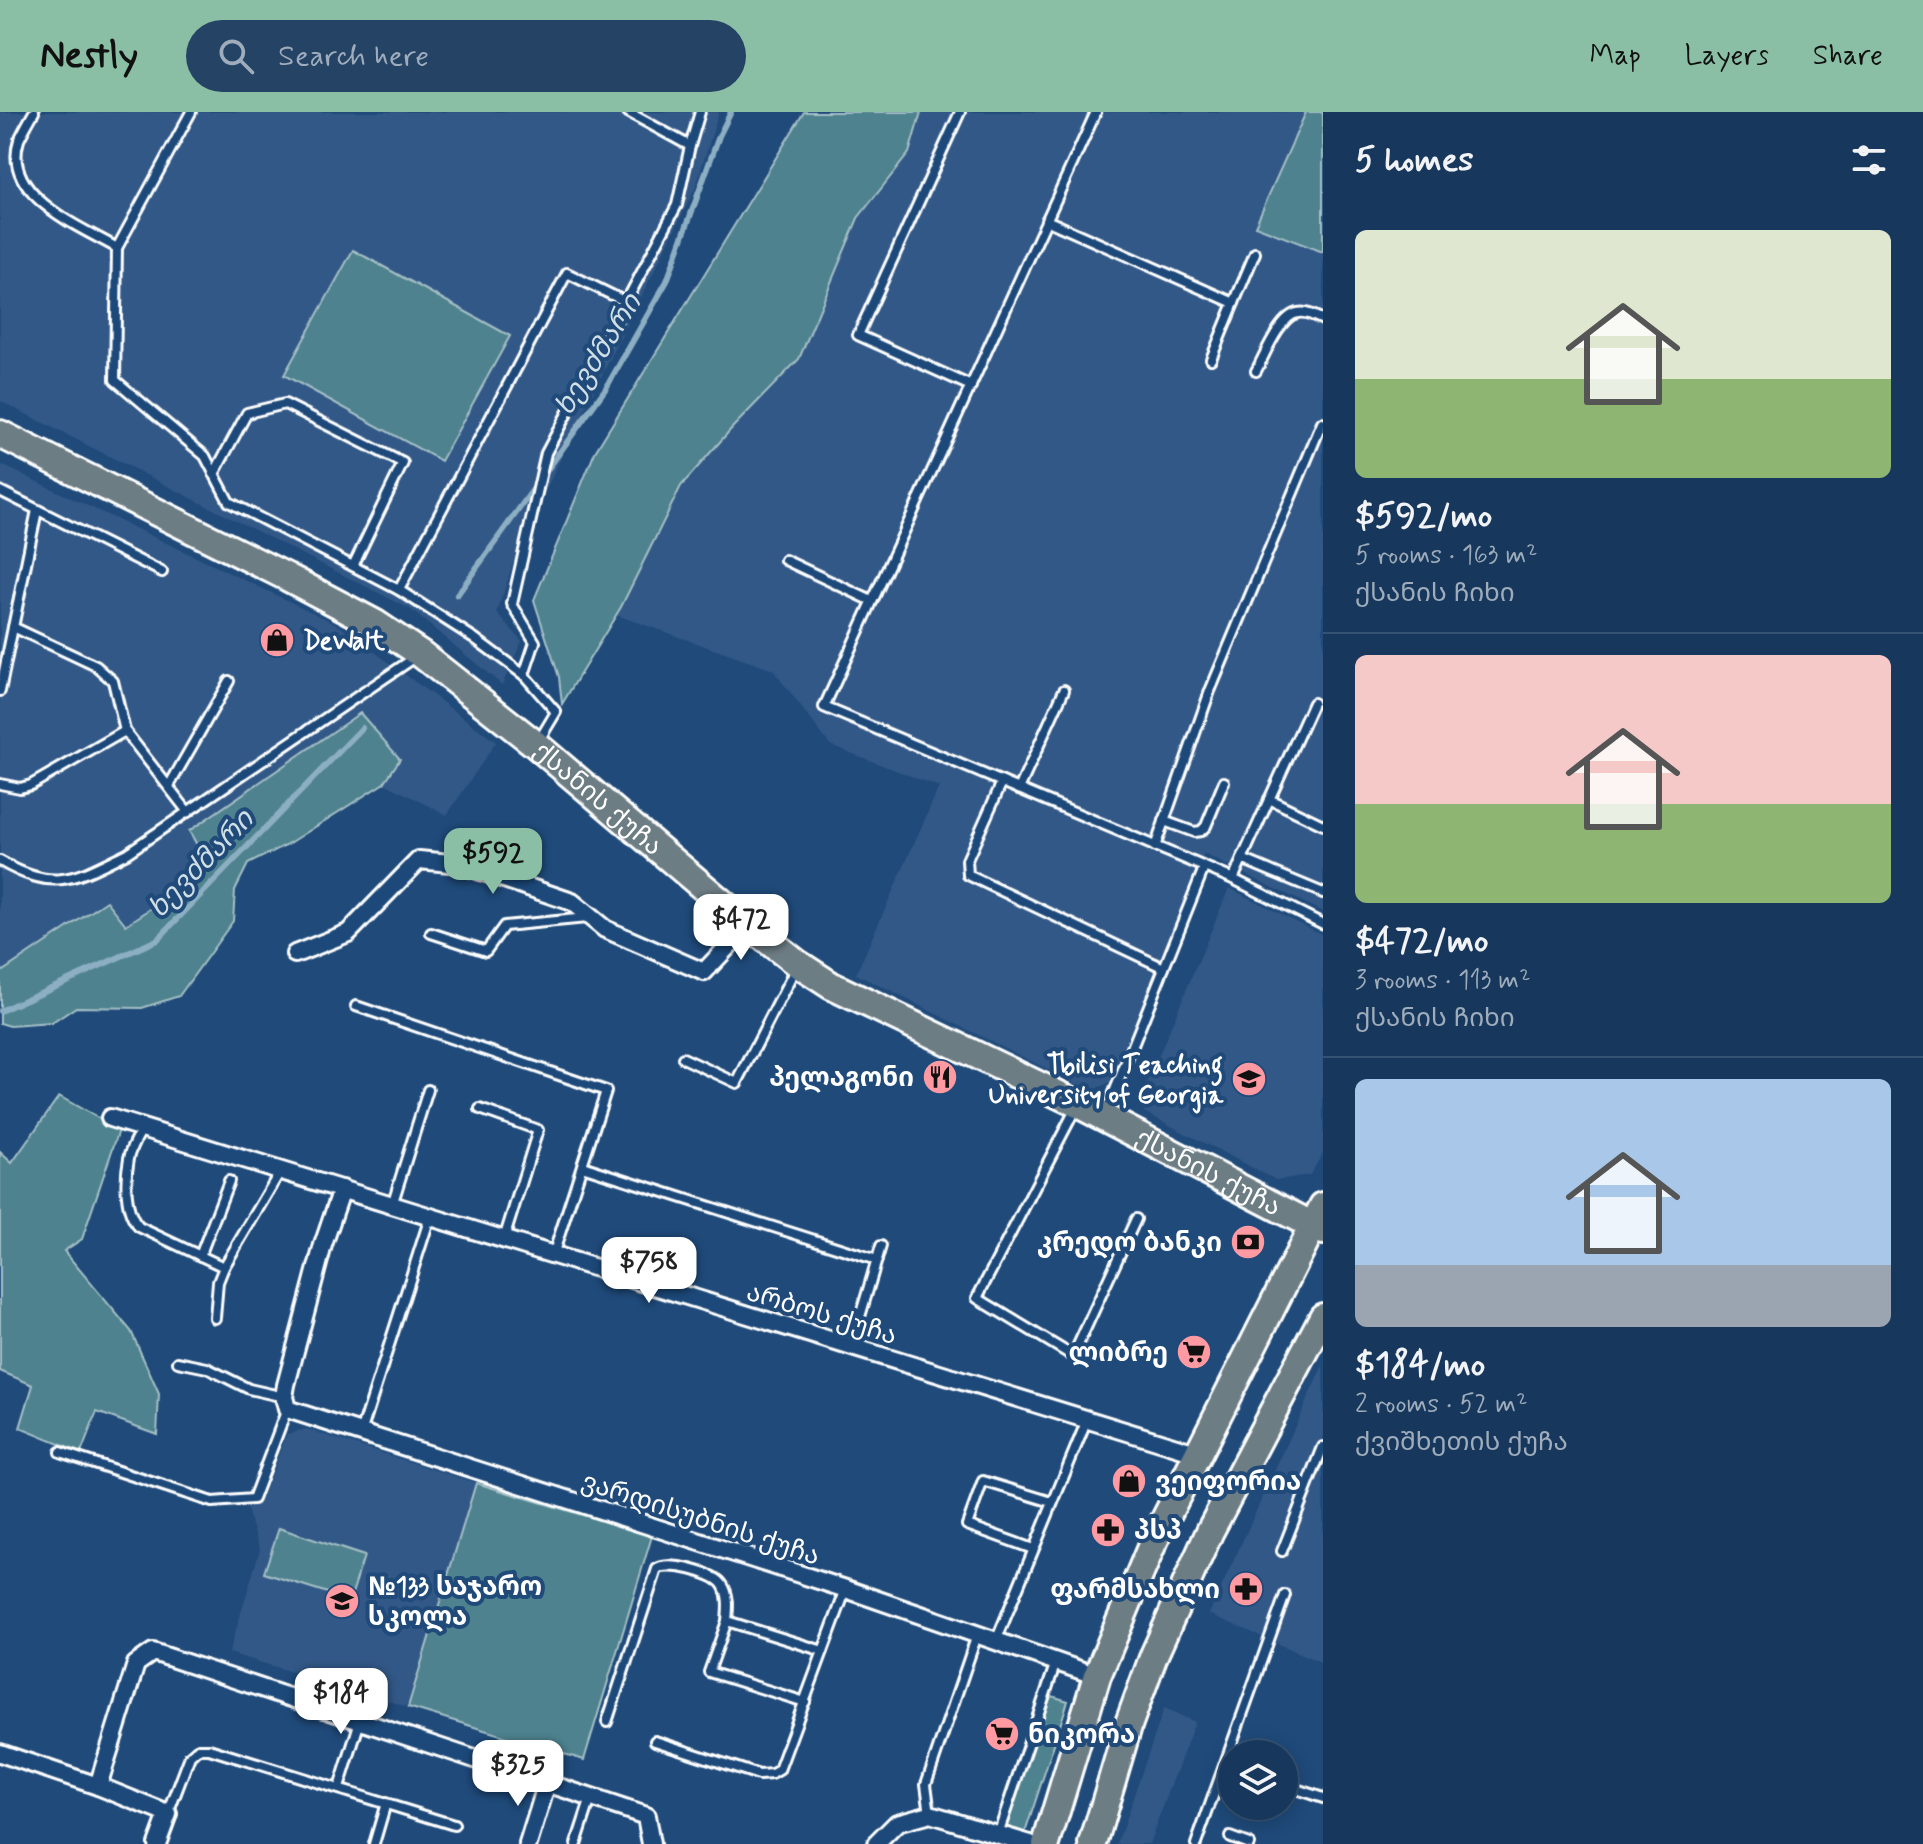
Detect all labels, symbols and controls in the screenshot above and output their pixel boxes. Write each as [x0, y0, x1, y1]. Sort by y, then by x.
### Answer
search box [186, 20, 746, 92]
text: Nestly [40, 32, 138, 81]
icon: search [214, 34, 258, 78]
text: Search here [278, 37, 429, 76]
text: Map [1590, 38, 1641, 75]
text: Layers [1685, 38, 1769, 75]
text: Share [1813, 38, 1883, 75]
text: 5 homes [1355, 138, 1473, 183]
icon: filters [1847, 138, 1891, 182]
icon: home [1551, 282, 1695, 426]
water label: ხევძმარი [547, 286, 652, 423]
text: $592/mo [1355, 494, 1492, 539]
text: 5 rooms · 163 m² [1355, 539, 1538, 573]
text: ქსანის ჩიხი [1355, 577, 1515, 611]
shop icon: DeWalt [258, 621, 296, 659]
place label: DeWalt [303, 625, 386, 659]
icon: home [1551, 707, 1695, 851]
street label: ქსანის ქუჩა [525, 735, 669, 864]
water label: ხევძმარი [141, 801, 264, 927]
pin: $592 [446, 828, 540, 896]
text: $592 [462, 837, 524, 871]
pin: $472 [694, 894, 788, 962]
text: $472 [711, 903, 771, 937]
text: $472/mo [1355, 919, 1489, 964]
text: 3 rooms · 113 m² [1355, 964, 1531, 998]
text: ქსანის ჩიხი [1355, 1002, 1515, 1036]
place label: Tbilisi Teaching University of Georgia [989, 1049, 1224, 1114]
restaurant icon: პელაგონი [921, 1058, 959, 1096]
school or university icon: Tbilisi Teaching University of Georgia [1230, 1060, 1268, 1098]
place label: პელაგონი [769, 1062, 914, 1096]
street label: ქსანის ქუჩა [1129, 1122, 1286, 1225]
icon: home [1551, 1131, 1695, 1275]
bank icon: კრედო ბანკი [1229, 1223, 1267, 1261]
place label: კრედო ბანკი [1037, 1227, 1222, 1261]
pin: $758 [602, 1237, 696, 1305]
text: $758 [620, 1246, 679, 1280]
street label: არბოს ქუჩა [742, 1276, 901, 1354]
supermarket icon: ლიბრე [1175, 1333, 1213, 1371]
place label: ლიბრე [1069, 1337, 1168, 1371]
text: $184/mo [1355, 1343, 1485, 1388]
text: 2 rooms · 52 m² [1355, 1388, 1527, 1422]
text: ქვიშხეთის ქუჩა [1355, 1426, 1568, 1460]
shop icon: ვეიფორია [1110, 1462, 1148, 1500]
street label: ვარდისუბნის ქუჩა [577, 1465, 824, 1574]
place label: ვეიფორია [1155, 1466, 1301, 1500]
pharmacy icon: პსპ [1089, 1511, 1127, 1549]
place label: პსპ [1134, 1515, 1182, 1549]
pharmacy icon: ფარმსახლი [1227, 1570, 1265, 1608]
place label: №133 საჯარო სკოლა [368, 1571, 542, 1635]
place label: ფარმსახლი [1050, 1574, 1220, 1608]
school or university icon: №133 საჯარო სკოლა [323, 1582, 361, 1620]
pin: $184 [294, 1668, 388, 1736]
text: $184 [313, 1677, 369, 1711]
supermarket icon: ნიკორა [983, 1715, 1021, 1753]
place label: ნიკორა [1028, 1719, 1135, 1753]
pin: $325 [471, 1740, 565, 1808]
map controls [1218, 1740, 1298, 1820]
button: layers [1218, 1740, 1298, 1820]
text: $325 [490, 1749, 546, 1783]

